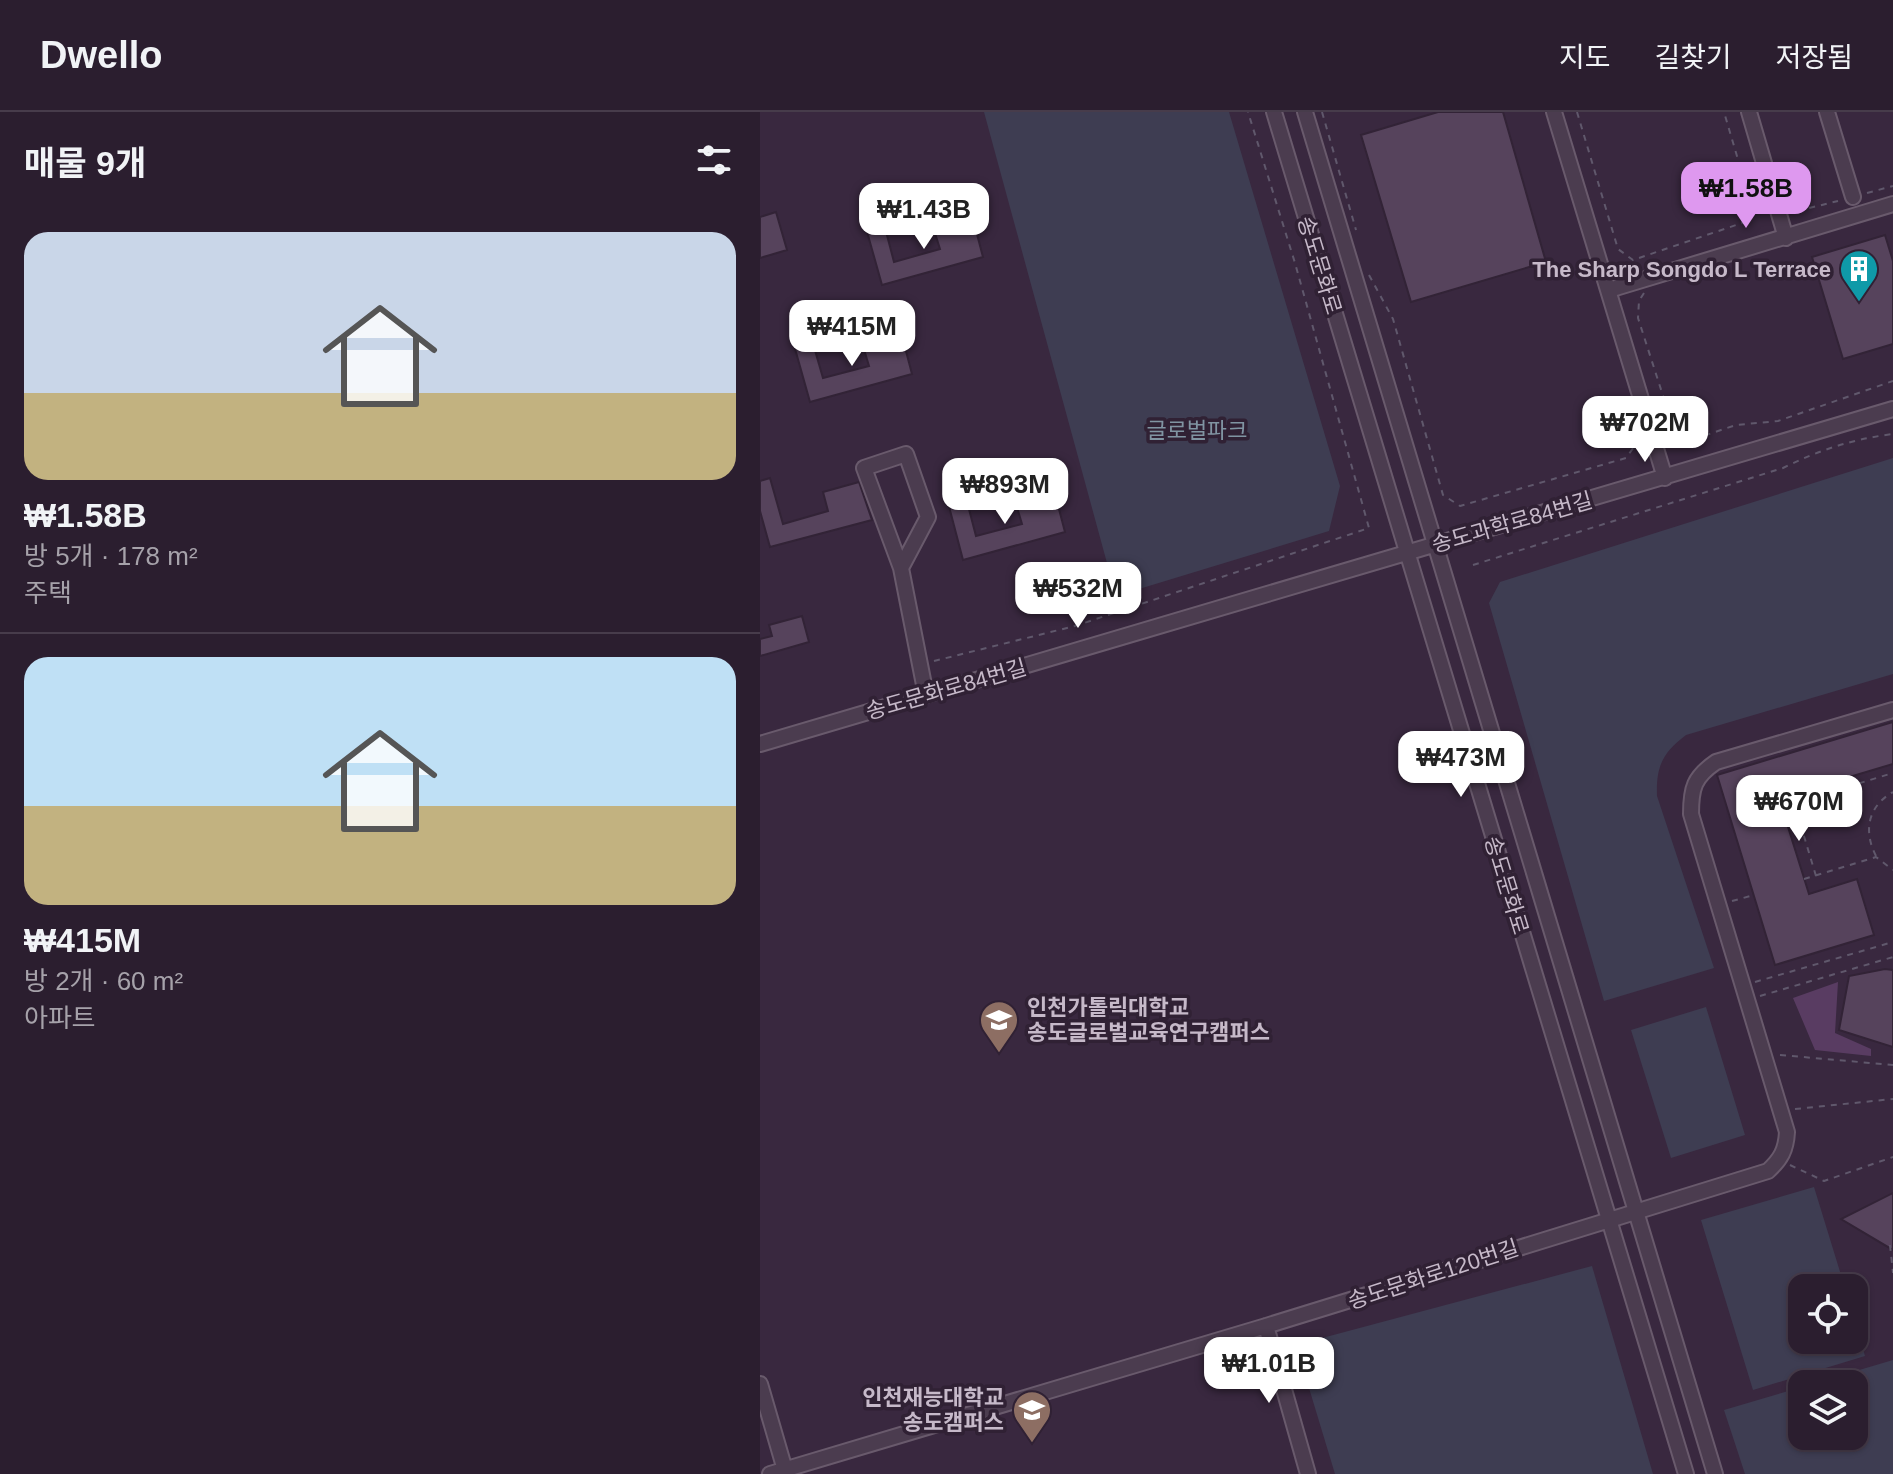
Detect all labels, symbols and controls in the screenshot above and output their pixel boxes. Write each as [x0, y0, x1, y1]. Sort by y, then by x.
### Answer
text: Dwello [40, 34, 162, 76]
text: 지도 [1559, 42, 1610, 73]
text: 길찾기 [1654, 42, 1732, 73]
text: 저장됨 [1776, 42, 1853, 73]
icon: filters [692, 138, 736, 182]
text: 매물 9개 [24, 144, 146, 182]
pin: ₩1.58B [1681, 162, 1811, 230]
text: ₩1.58B [1699, 173, 1793, 203]
pin: ₩1.43B [859, 183, 989, 251]
text: ₩1.43B [877, 194, 971, 224]
street label: 송도문화로 [1293, 213, 1346, 317]
building icon: The Sharp Songdo L Terrace [1838, 248, 1880, 303]
place label: The Sharp Songdo L Terrace [1532, 257, 1831, 282]
icon: home [308, 284, 452, 428]
pin: ₩415M [796, 300, 908, 368]
text: ₩415M [807, 311, 897, 341]
pin: ₩702M [1589, 396, 1701, 464]
text: ₩702M [1600, 407, 1690, 437]
park label: 글로벌파크 [1146, 418, 1248, 443]
pin: ₩893M [949, 458, 1061, 526]
text: ₩893M [960, 469, 1050, 499]
street label: 송도과학로84번길 [1429, 488, 1595, 557]
text: ₩1.58B [24, 496, 147, 534]
text: 방 5개 · 178 m² [24, 541, 198, 571]
pin: ₩532M [1022, 562, 1134, 630]
text: ₩532M [1033, 573, 1123, 603]
text: 주택 [24, 578, 72, 608]
street label: 송도문화로84번길 [863, 655, 1029, 724]
icon: home [308, 709, 452, 853]
pin: ₩473M [1405, 731, 1517, 799]
text: ₩473M [1416, 742, 1506, 772]
pin: ₩670M [1743, 775, 1855, 843]
text: ₩670M [1754, 786, 1844, 816]
street label: 송도문화로 [1480, 833, 1533, 937]
text: ₩415M [24, 921, 141, 959]
text: 방 2개 · 60 m² [24, 966, 183, 996]
place label: 인천가톨릭대학교 송도글로벌교육연구캠퍼스 [1027, 995, 1270, 1045]
school or university icon: 인천가톨릭대학교 송도글로벌교육연구캠퍼스 [978, 999, 1020, 1054]
text: 아파트 [24, 1003, 96, 1033]
street label: 송도문화로120번길 [1344, 1235, 1522, 1314]
map controls [1788, 1274, 1868, 1450]
button: locate [1788, 1274, 1868, 1354]
pin: ₩1.01B [1204, 1337, 1334, 1405]
text: ₩1.01B [1222, 1348, 1316, 1378]
button: layers [1788, 1370, 1868, 1450]
place label: 인천재능대학교 송도캠퍼스 [862, 1385, 1004, 1435]
school or university icon: 인천재능대학교 송도캠퍼스 [1011, 1389, 1053, 1444]

